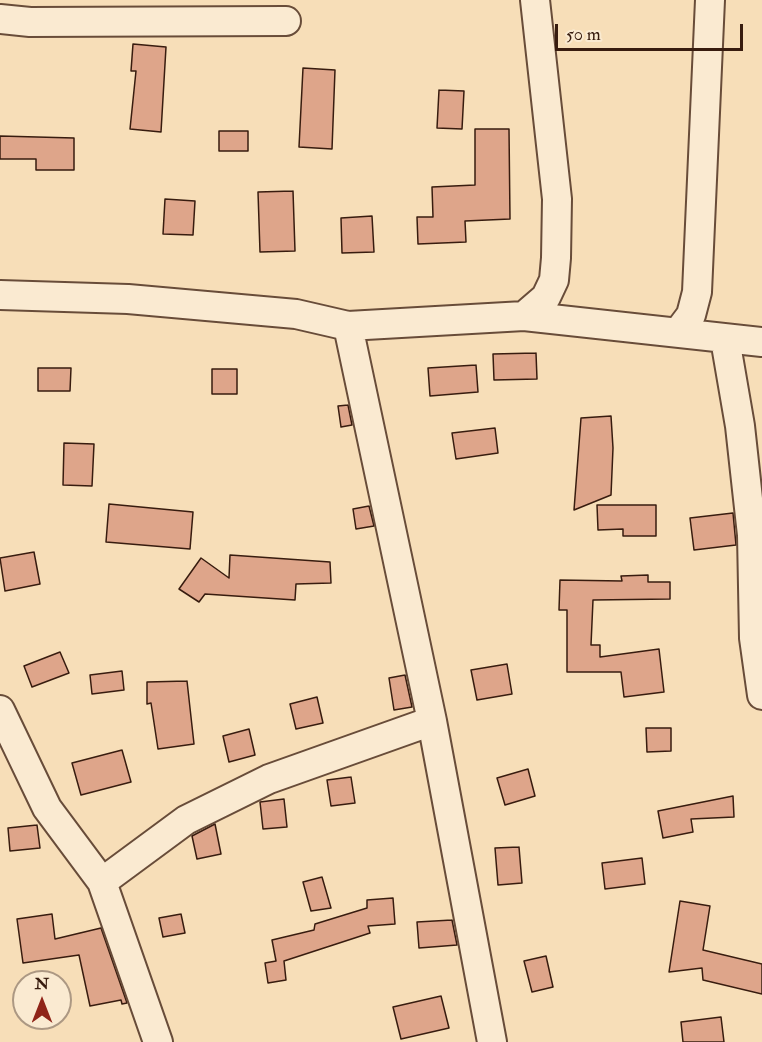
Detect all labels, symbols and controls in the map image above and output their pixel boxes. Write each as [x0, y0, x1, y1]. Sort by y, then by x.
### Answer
scale bar [558, 12, 746, 50]
text: 50 m [566, 23, 601, 46]
north arrow [12, 970, 72, 1030]
text: N [35, 974, 49, 994]

